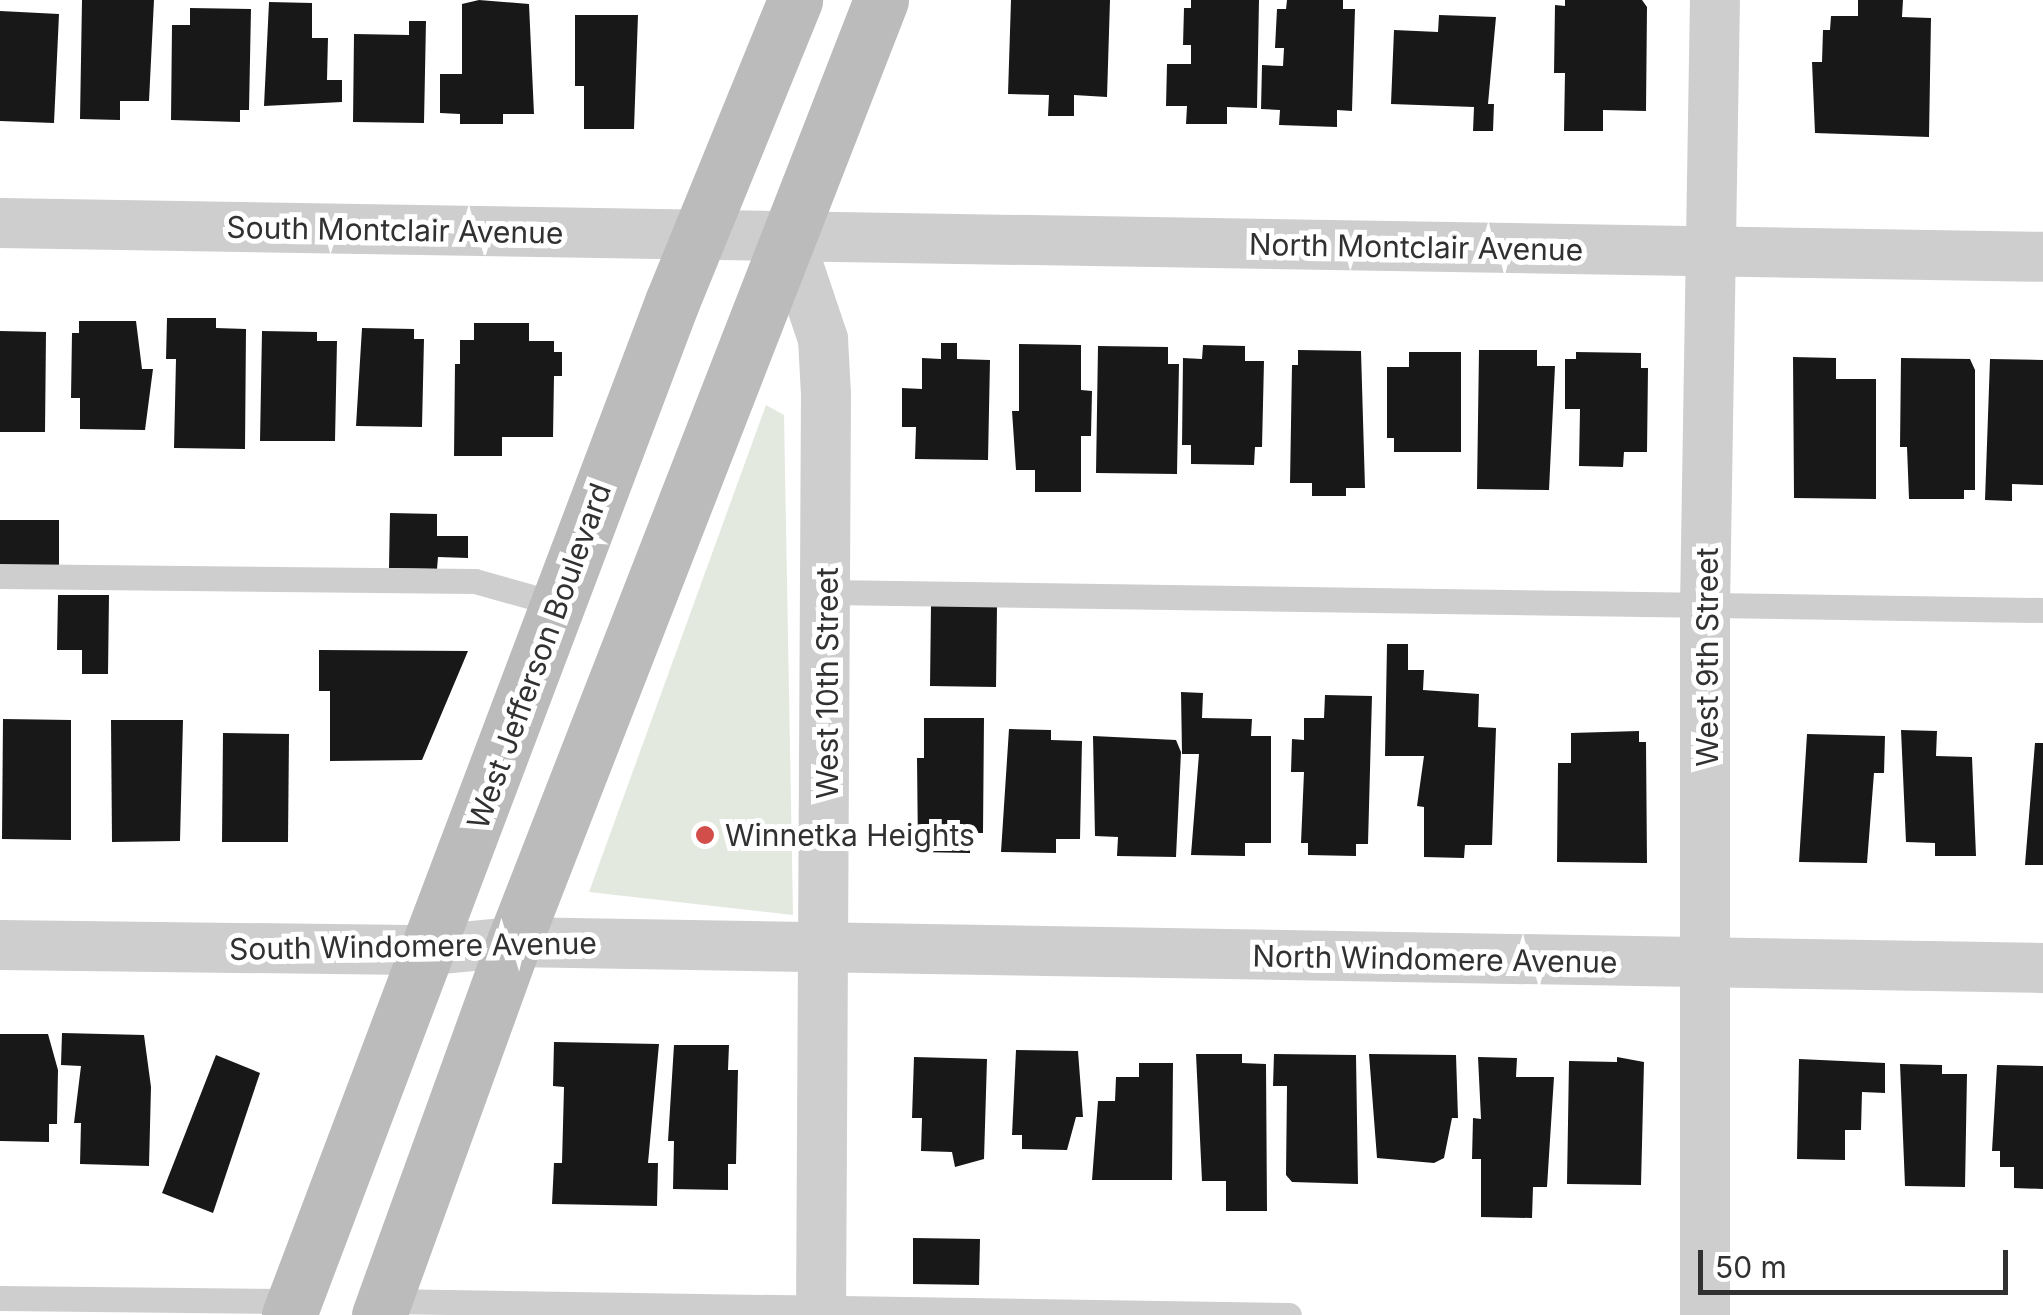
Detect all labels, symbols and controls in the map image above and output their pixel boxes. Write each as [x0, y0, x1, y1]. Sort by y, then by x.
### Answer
street label: South Montclair Avenue [226, 209, 564, 251]
street label: North Montclair Avenue [1249, 226, 1583, 268]
street label: West Jefferson Boulevard [460, 478, 618, 834]
street label: West 9th Street [1689, 547, 1725, 767]
street label: West 10th Street [809, 567, 845, 799]
place label: Winnetka Heights [725, 817, 975, 853]
marker: Winnetka Heights [694, 824, 716, 846]
street label: South Windomere Avenue [229, 925, 597, 967]
street label: North Windomere Avenue [1252, 938, 1618, 980]
scale bar [1703, 1230, 2013, 1292]
text: 50 m [1715, 1249, 1787, 1285]

